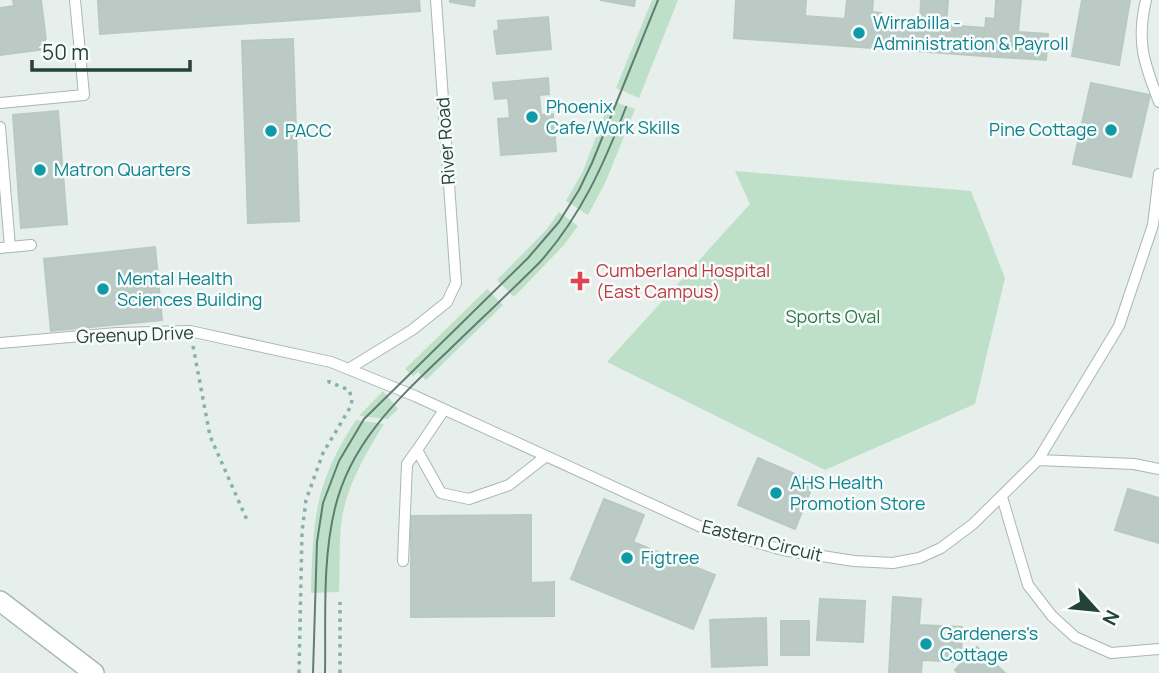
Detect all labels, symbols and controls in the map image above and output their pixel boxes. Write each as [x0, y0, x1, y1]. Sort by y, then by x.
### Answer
place label: Wirrabilla - Administration & Payroll [873, 10, 1069, 55]
marker: Wirrabilla - Administration & Payroll [851, 25, 867, 41]
scale bar [32, 28, 189, 72]
text: 50 m [42, 38, 89, 66]
place label: Phoenix Cafe/Work Skills [546, 94, 680, 139]
street label: River Road [430, 97, 460, 186]
marker: Phoenix Cafe/Work Skills [524, 109, 540, 125]
place label: Pine Cottage [989, 117, 1097, 141]
place label: PACC [285, 118, 332, 142]
marker: Pine Cottage [1103, 122, 1119, 138]
marker: PACC [263, 123, 279, 139]
place label: Matron Quarters [54, 157, 191, 181]
marker: Matron Quarters [32, 162, 48, 178]
place label: Cumberland Hospital (East Campus) [596, 258, 770, 303]
place label: Mental Health Sciences Building [117, 266, 263, 311]
marker: Cumberland Hospital (East Campus) [570, 271, 590, 291]
marker: Mental Health Sciences Building [95, 281, 111, 297]
park label: Sports Oval [786, 304, 880, 328]
street label: Greenup Drive [76, 320, 194, 348]
place label: AHS Health Promotion Store [790, 470, 925, 515]
marker: AHS Health Promotion Store [768, 485, 784, 501]
street label: Eastern Circuit [700, 513, 825, 567]
place label: Figtree [641, 545, 699, 569]
marker: Figtree [619, 550, 635, 566]
north arrow [1061, 575, 1131, 645]
text: N [1096, 606, 1126, 630]
place label: Gardeners's Cottage [940, 621, 1038, 666]
marker: Gardeners's Cottage [918, 636, 934, 652]

